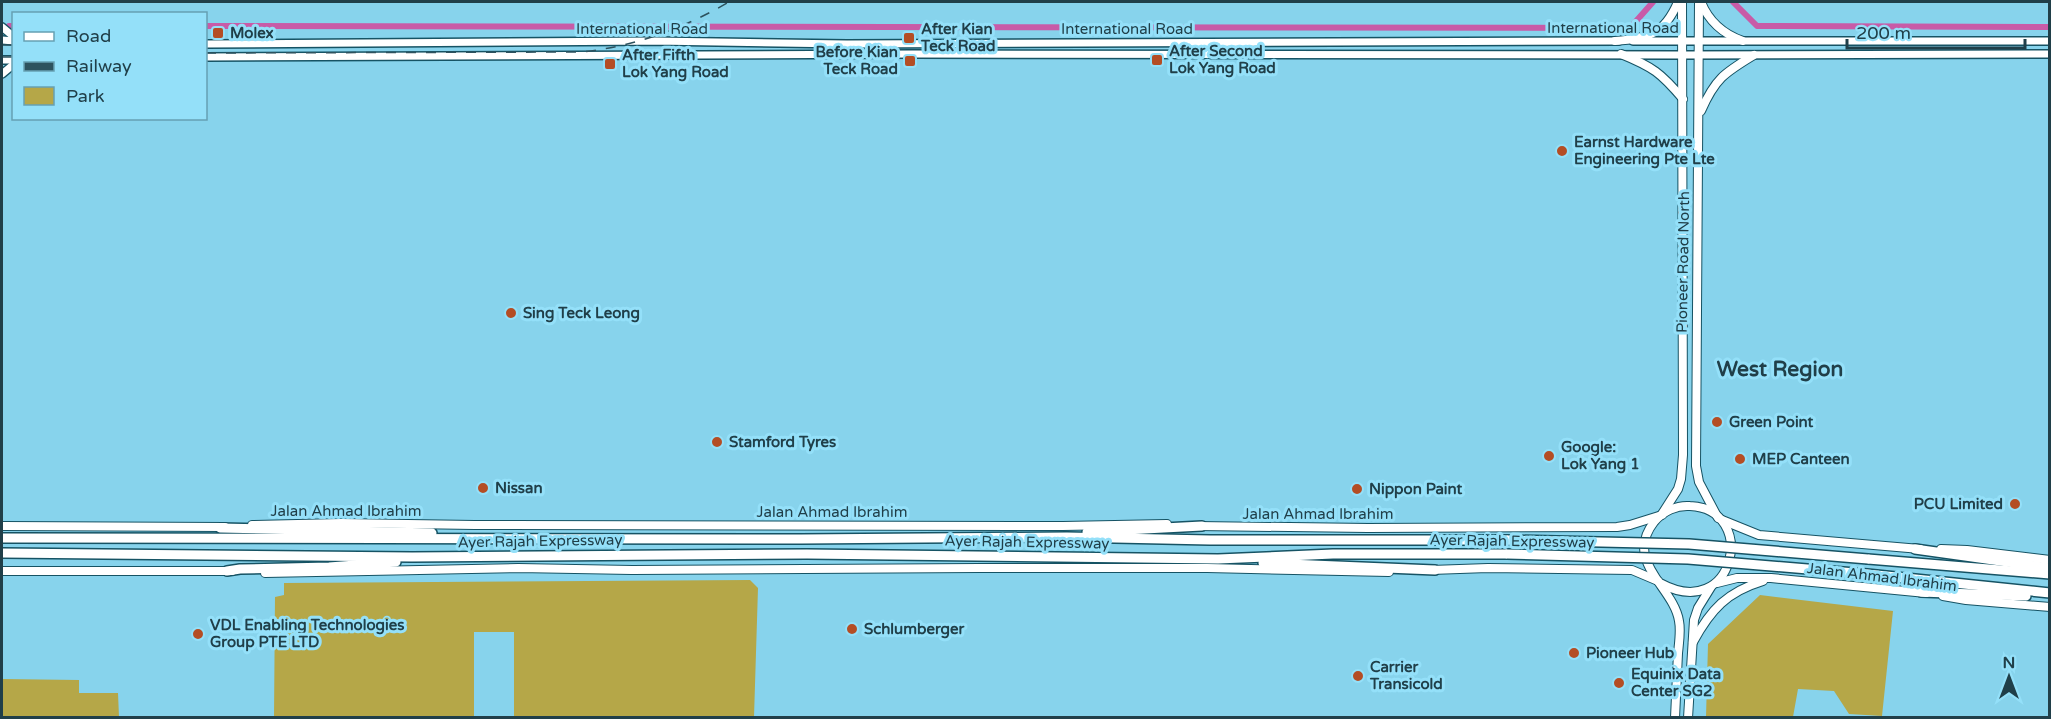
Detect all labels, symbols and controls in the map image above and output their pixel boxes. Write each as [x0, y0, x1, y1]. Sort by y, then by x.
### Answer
legend [12, 12, 207, 120]
scale bar [1847, 12, 2026, 50]
street label: International Road [1547, 19, 1679, 37]
street label: International Road [576, 20, 708, 38]
place label: After Kian Teck Road [920, 20, 995, 55]
street label: International Road [1061, 20, 1193, 38]
text: 200 m [1856, 22, 1911, 44]
place label: Molex [230, 24, 274, 42]
text: Road [66, 25, 111, 47]
marker: Molex [211, 26, 225, 40]
marker: After Kian Teck Road [902, 31, 916, 45]
place label: After Second Lok Yang Road [1169, 42, 1276, 78]
place label: Before Kian Teck Road [816, 43, 898, 78]
place label: After Fifth Lok Yang Road [622, 46, 729, 82]
marker: After Second Lok Yang Road [1150, 53, 1164, 67]
marker: Before Kian Teck Road [903, 54, 917, 68]
text: Railway [66, 55, 132, 77]
marker: After Fifth Lok Yang Road [603, 57, 617, 71]
text: Park [66, 85, 105, 107]
place label: Earnst Hardware Engineering Pte Lte [1574, 133, 1715, 169]
marker: Earnst Hardware Engineering Pte Lte [1555, 144, 1569, 158]
street label: Pioneer Road North [1673, 191, 1693, 333]
place label: Sing Teck Leong [523, 304, 640, 323]
marker: Sing Teck Leong [504, 306, 518, 320]
district label: West Region [1717, 357, 1843, 382]
place label: Green Point [1729, 413, 1814, 431]
marker: Green Point [1710, 415, 1724, 429]
place label: Stamford Tyres [729, 433, 836, 452]
marker: Stamford Tyres [710, 435, 724, 449]
place label: Google: Lok Yang 1 [1561, 438, 1640, 474]
marker: Google: Lok Yang 1 [1542, 449, 1556, 463]
place label: MEP Canteen [1752, 450, 1850, 468]
marker: MEP Canteen [1733, 452, 1747, 466]
place label: Nissan [495, 479, 543, 497]
place label: Nippon Paint [1369, 480, 1463, 499]
marker: Nissan [476, 481, 490, 495]
marker: Nippon Paint [1350, 482, 1364, 496]
place label: PCU Limited [1914, 495, 2003, 513]
marker: PCU Limited [2008, 497, 2022, 511]
street label: Jalan Ahmad Ibrahim [271, 502, 421, 520]
street label: Jalan Ahmad Ibrahim [757, 503, 907, 521]
street label: Jalan Ahmad Ibrahim [1243, 505, 1393, 523]
street label: Ayer Rajah Expressway [457, 531, 623, 551]
street label: Ayer Rajah Expressway [1429, 531, 1595, 551]
street label: Ayer Rajah Expressway [944, 532, 1110, 552]
street label: Jalan Ahmad Ibrahim [1806, 559, 1958, 595]
place label: VDL Enabling Technologies Group PTE LTD [210, 616, 404, 652]
place label: Schlumberger [864, 620, 964, 639]
marker: Schlumberger [845, 622, 859, 636]
marker: VDL Enabling Technologies Group PTE LTD [191, 627, 205, 641]
place label: Pioneer Hub [1586, 644, 1675, 662]
marker: Pioneer Hub [1567, 646, 1581, 660]
north arrow [1979, 647, 2039, 707]
text: N [2003, 653, 2015, 673]
place label: Carrier Transicold [1369, 658, 1443, 693]
place label: Equinix Data Center SG2 [1631, 665, 1721, 700]
marker: Carrier Transicold [1351, 669, 1365, 683]
marker: Equinix Data Center SG2 [1612, 676, 1626, 690]

